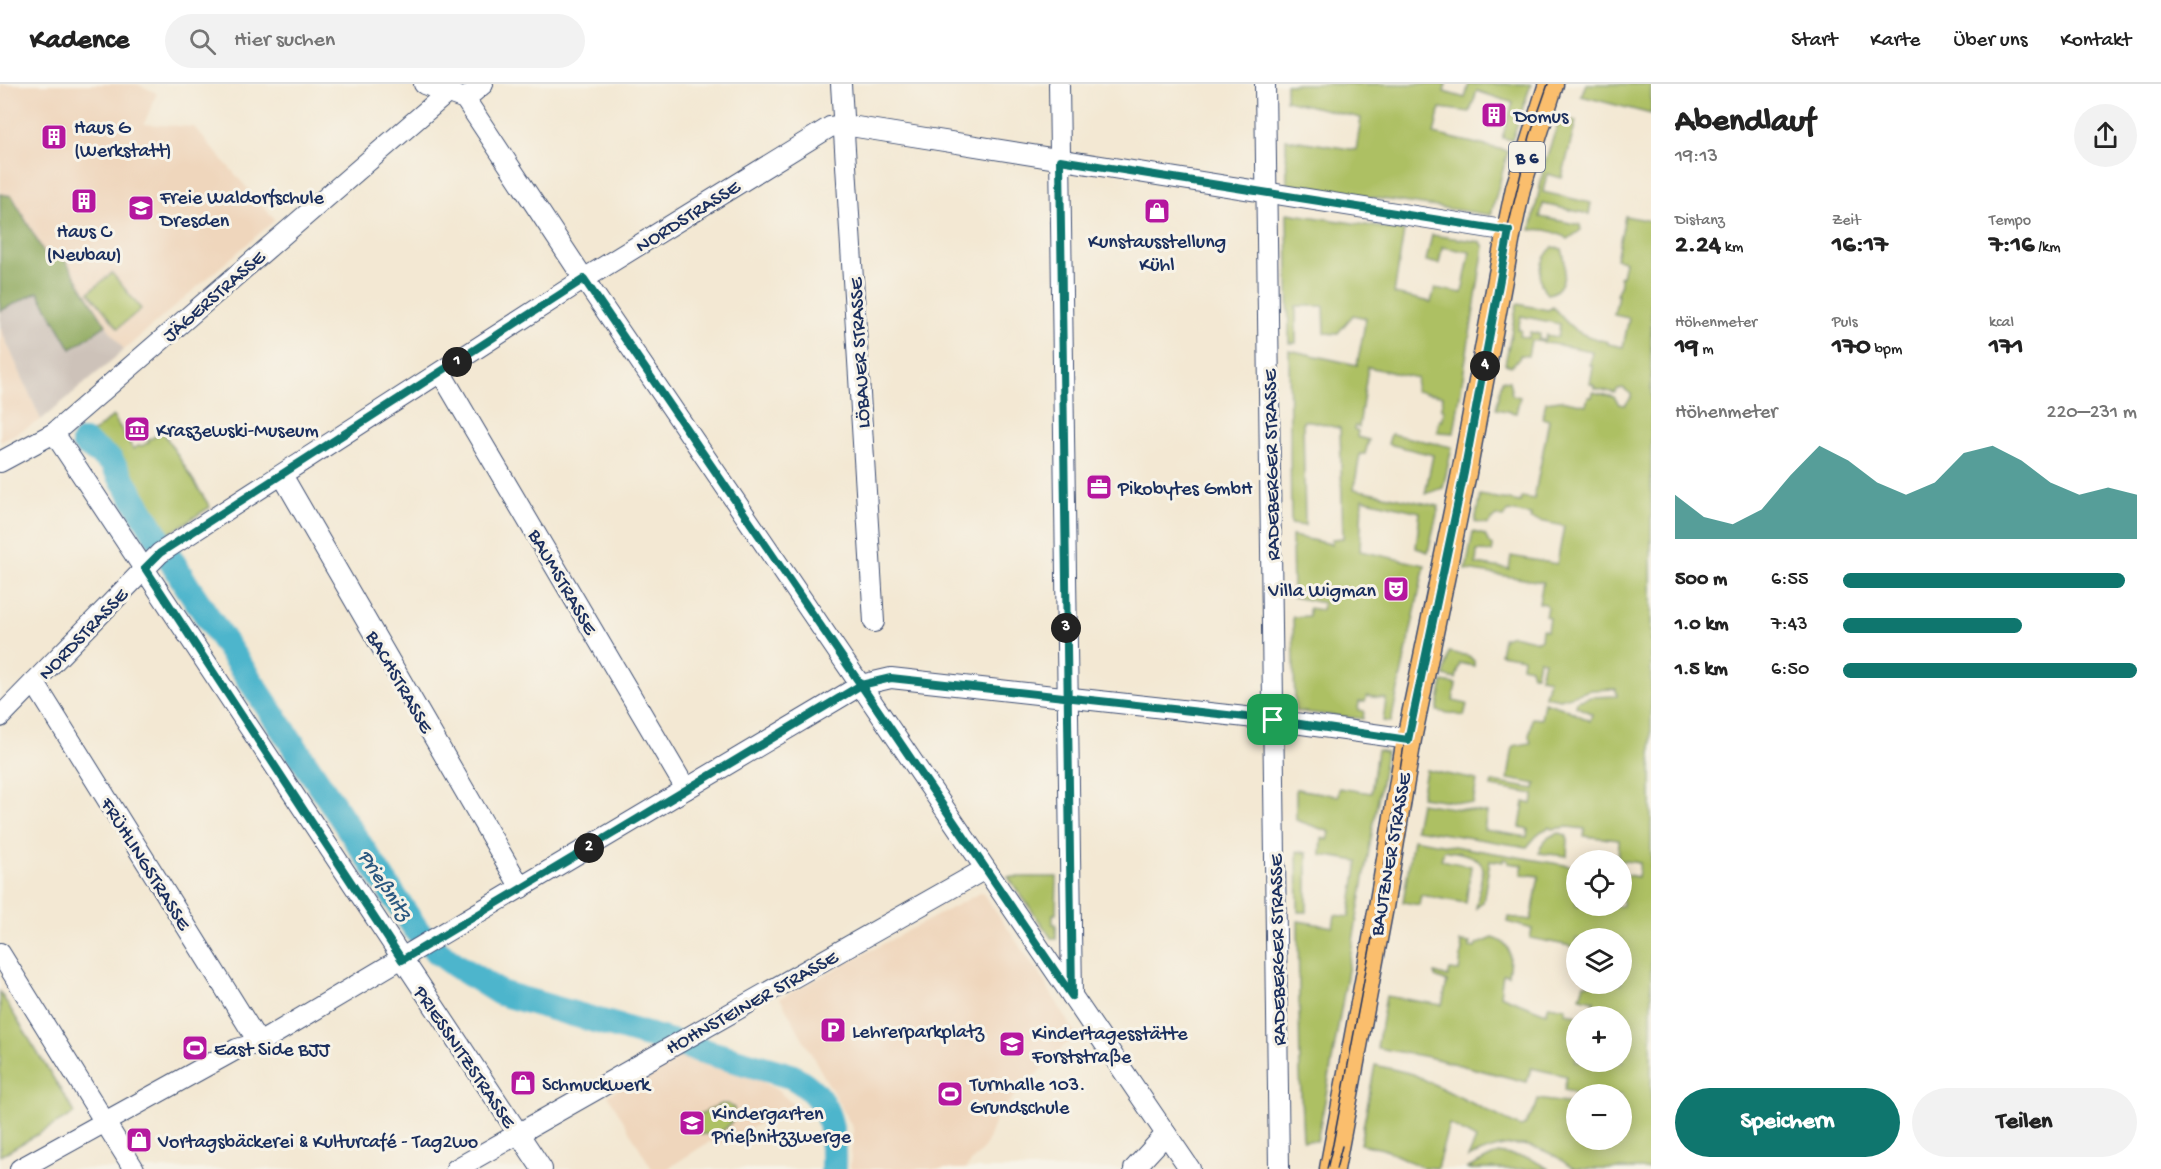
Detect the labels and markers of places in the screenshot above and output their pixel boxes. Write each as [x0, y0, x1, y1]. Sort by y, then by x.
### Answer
building icon: Domus [1479, 100, 1509, 130]
place label: Domus [1512, 107, 1569, 130]
place label: Haus G (Werkstatt) [74, 118, 172, 164]
building icon: Haus G (Werkstatt) [39, 122, 69, 152]
building icon: Haus C (Neubau) [69, 186, 99, 216]
place label: Freie Waldorfschule Dresden [158, 188, 325, 234]
school or university icon: Freie Waldorfschule Dresden [126, 193, 156, 223]
shop icon: Kunstausstellung Kühl [1142, 196, 1172, 226]
place label: Haus C (Neubau) [46, 222, 122, 268]
place label: Kunstausstellung Kühl [1088, 232, 1226, 278]
pin: 1 [442, 347, 472, 377]
pin: 4 [1470, 351, 1500, 381]
museum icon: Kraszewski-Museum [122, 414, 152, 444]
place label: Kraszewski-Museum [156, 421, 319, 444]
office icon: Pikobytes GmbH [1084, 472, 1114, 502]
place label: Pikobytes GmbH [1117, 479, 1253, 502]
theatre icon: Villa Wigman [1381, 574, 1411, 604]
place label: Villa Wigman [1267, 581, 1376, 604]
pin: 3 [1051, 613, 1081, 643]
pin [1247, 694, 1298, 745]
pin: 2 [574, 833, 604, 863]
parking icon: Lehrerparkplatz [818, 1015, 848, 1045]
place label: Lehrerparkplatz [852, 1022, 985, 1045]
place label: Kindertagesstätte Forststraße [1031, 1024, 1188, 1070]
school or university icon: Kindertagesstätte Forststraße [997, 1029, 1027, 1059]
sports icon: East Side BJJ [180, 1033, 210, 1063]
place label: East Side BJJ [214, 1040, 331, 1063]
shop icon: Schmuckwerk [508, 1068, 538, 1098]
place label: Schmuckwerk [542, 1075, 652, 1098]
place label: Turnhalle 103. Grundschule [969, 1075, 1085, 1121]
sports icon: Turnhalle 103. Grundschule [935, 1079, 965, 1109]
place label: Kindergarten Prießnitzzwerge [711, 1104, 852, 1150]
school or university icon: Kindergarten Prießnitzzwerge [677, 1108, 707, 1138]
shop icon: Vortagsbäckerei & Kulturcafé - Tag2wo [124, 1125, 154, 1155]
place label: Vortagsbäckerei & Kulturcafé - Tag2wo [157, 1132, 478, 1155]

